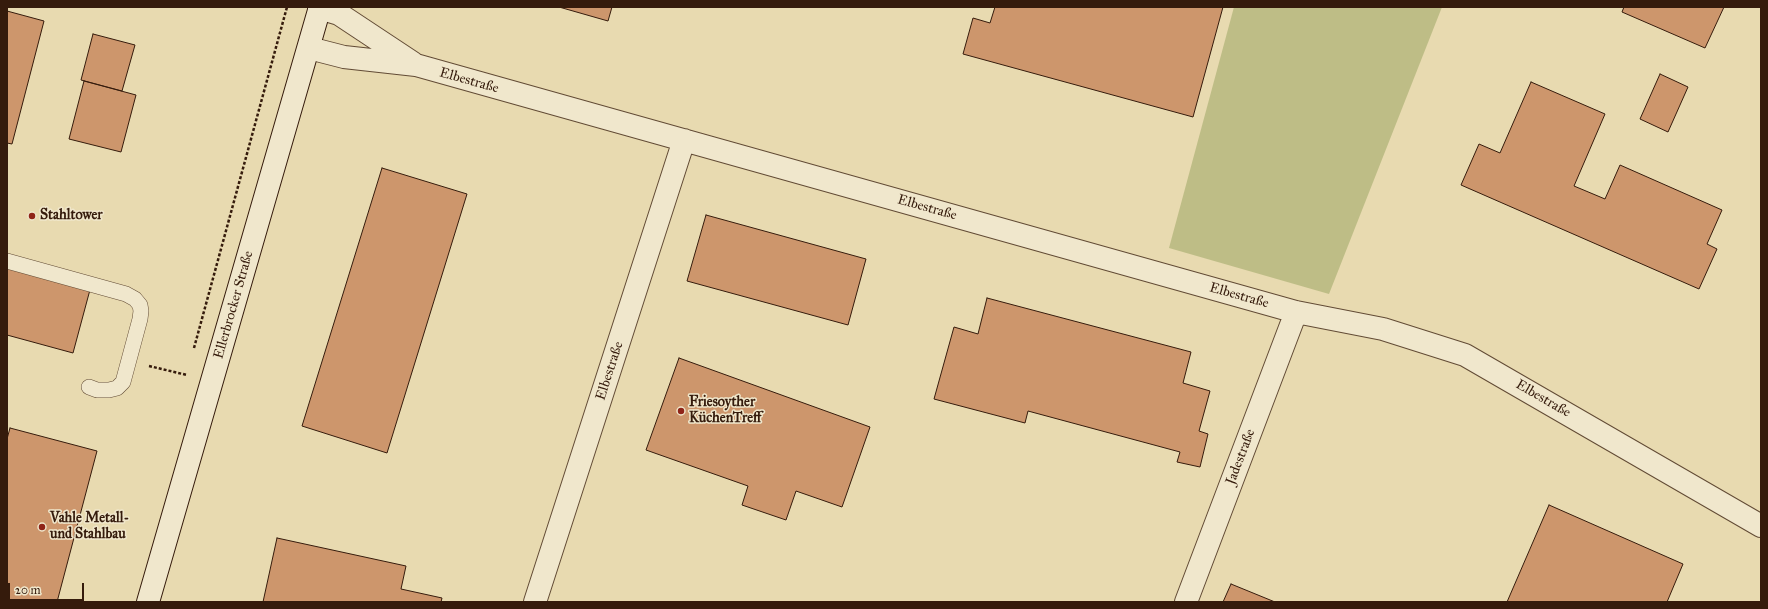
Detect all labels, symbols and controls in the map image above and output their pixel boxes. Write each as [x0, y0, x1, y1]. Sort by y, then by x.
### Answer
street label: Elbestraße [437, 65, 501, 97]
street label: Elbestraße [895, 192, 959, 224]
place label: Stahltower [40, 208, 103, 224]
marker: Stahltower [27, 211, 37, 221]
street label: Ellerbrocker Straße [211, 249, 257, 361]
street label: Elbestraße [1207, 280, 1271, 312]
street label: Elbestraße [593, 340, 627, 402]
street label: Elbestraße [1512, 377, 1574, 421]
place label: Friesoyther KüchenTreff [689, 395, 761, 428]
marker: Friesoyther KüchenTreff [676, 406, 686, 416]
street label: Jadestraße [1223, 427, 1259, 487]
place label: Vahle Metall- und Stahlbau [50, 511, 129, 544]
marker: Vahle Metall- und Stahlbau [37, 522, 47, 532]
scale bar [10, 575, 86, 601]
text: 20 m [15, 583, 41, 597]

